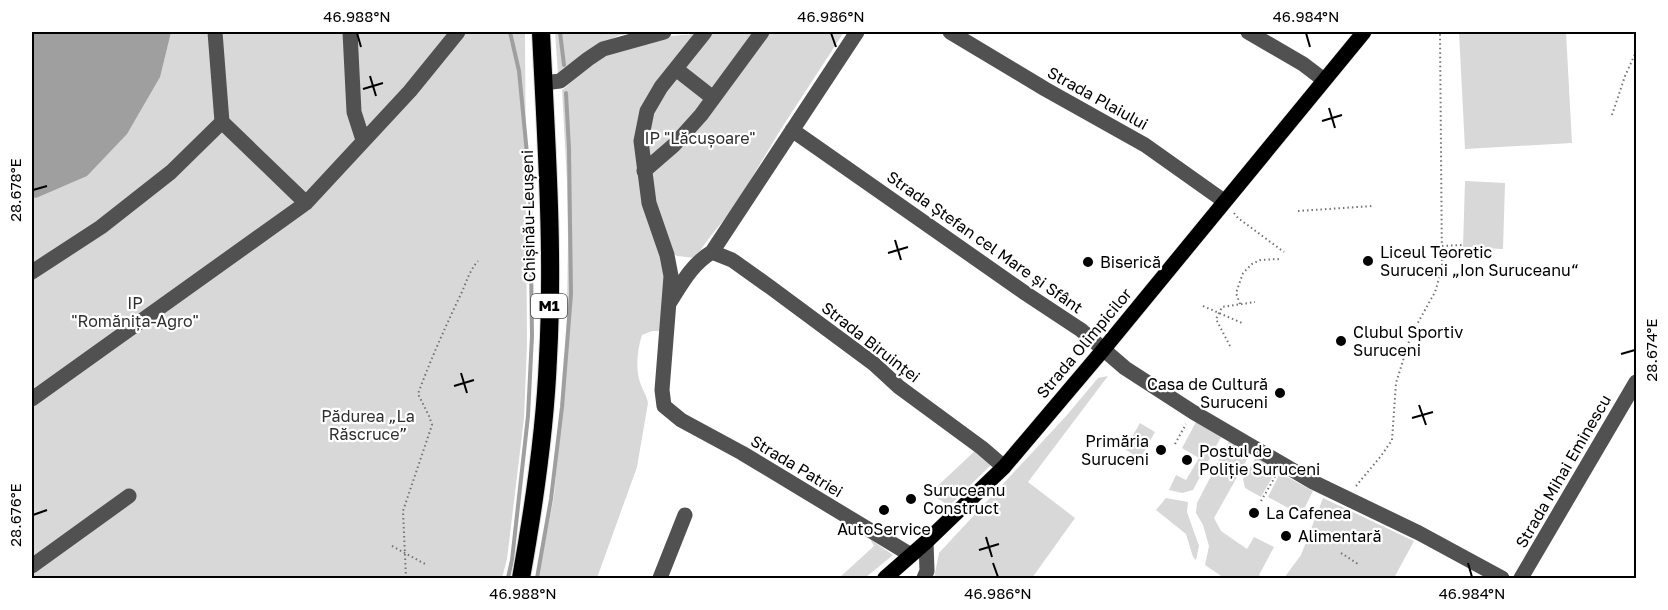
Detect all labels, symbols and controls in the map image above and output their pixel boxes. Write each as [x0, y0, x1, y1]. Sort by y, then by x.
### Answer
text: 46.988°N [323, 7, 391, 25]
text: 46.986°N [797, 7, 865, 25]
text: 46.984°N [1273, 7, 1339, 25]
street label: Strada Plaiului [1044, 62, 1152, 134]
park label: IP "Lăcușoare" [644, 128, 756, 148]
street label: Chișinău-Leușeni [517, 150, 539, 282]
text: 28.678°E [6, 158, 24, 222]
street label: Strada Ștefan cel Mare și Sfânt [883, 166, 1087, 318]
place label: Liceul Teoretic Suruceni „Ion Suruceanu“ [1380, 242, 1579, 280]
place label: Biserică [1100, 252, 1161, 272]
marker: Liceul Teoretic Suruceni „Ion Suruceanu“ [1361, 254, 1375, 268]
marker: Biserică [1081, 255, 1095, 269]
street label: Strada Olimpicilor [1032, 284, 1136, 402]
park label: IP "Romănița-Agro" [71, 293, 199, 331]
road number: M1 [531, 294, 567, 318]
street label: Strada Biruinței [818, 297, 924, 387]
text: 28.674°E [1642, 319, 1660, 381]
place label: Clubul Sportiv Suruceni [1353, 322, 1463, 360]
marker: Clubul Sportiv Suruceni [1334, 334, 1348, 348]
place label: Casa de Cultură Suruceni [1147, 374, 1268, 412]
marker: Casa de Cultură Suruceni [1273, 386, 1287, 400]
street label: Strada Mihai Eminescu [1511, 391, 1615, 551]
park label: Pădurea „La Răscruce” [321, 406, 415, 444]
street label: Strada Patriei [747, 431, 847, 501]
place label: Primăria Suruceni [1081, 431, 1149, 469]
place label: Postul de Poliție Suruceni [1199, 441, 1320, 479]
marker: Primăria Suruceni [1154, 443, 1168, 457]
marker: Postul de Poliție Suruceni [1180, 453, 1194, 467]
place label: Suruceanu Construct [923, 480, 1005, 518]
text: 28.676°E [6, 483, 24, 547]
marker: Suruceanu Construct [904, 492, 918, 506]
marker: AutoService [877, 503, 891, 517]
place label: La Cafenea [1266, 503, 1351, 523]
marker: La Cafenea [1247, 506, 1261, 520]
place label: AutoService [837, 519, 931, 539]
place label: Alimentară [1298, 526, 1382, 546]
marker: Alimentară [1279, 529, 1293, 543]
text: 46.988°N [489, 584, 557, 602]
text: 46.986°N [964, 584, 1032, 602]
text: 46.984°N [1439, 584, 1505, 602]

